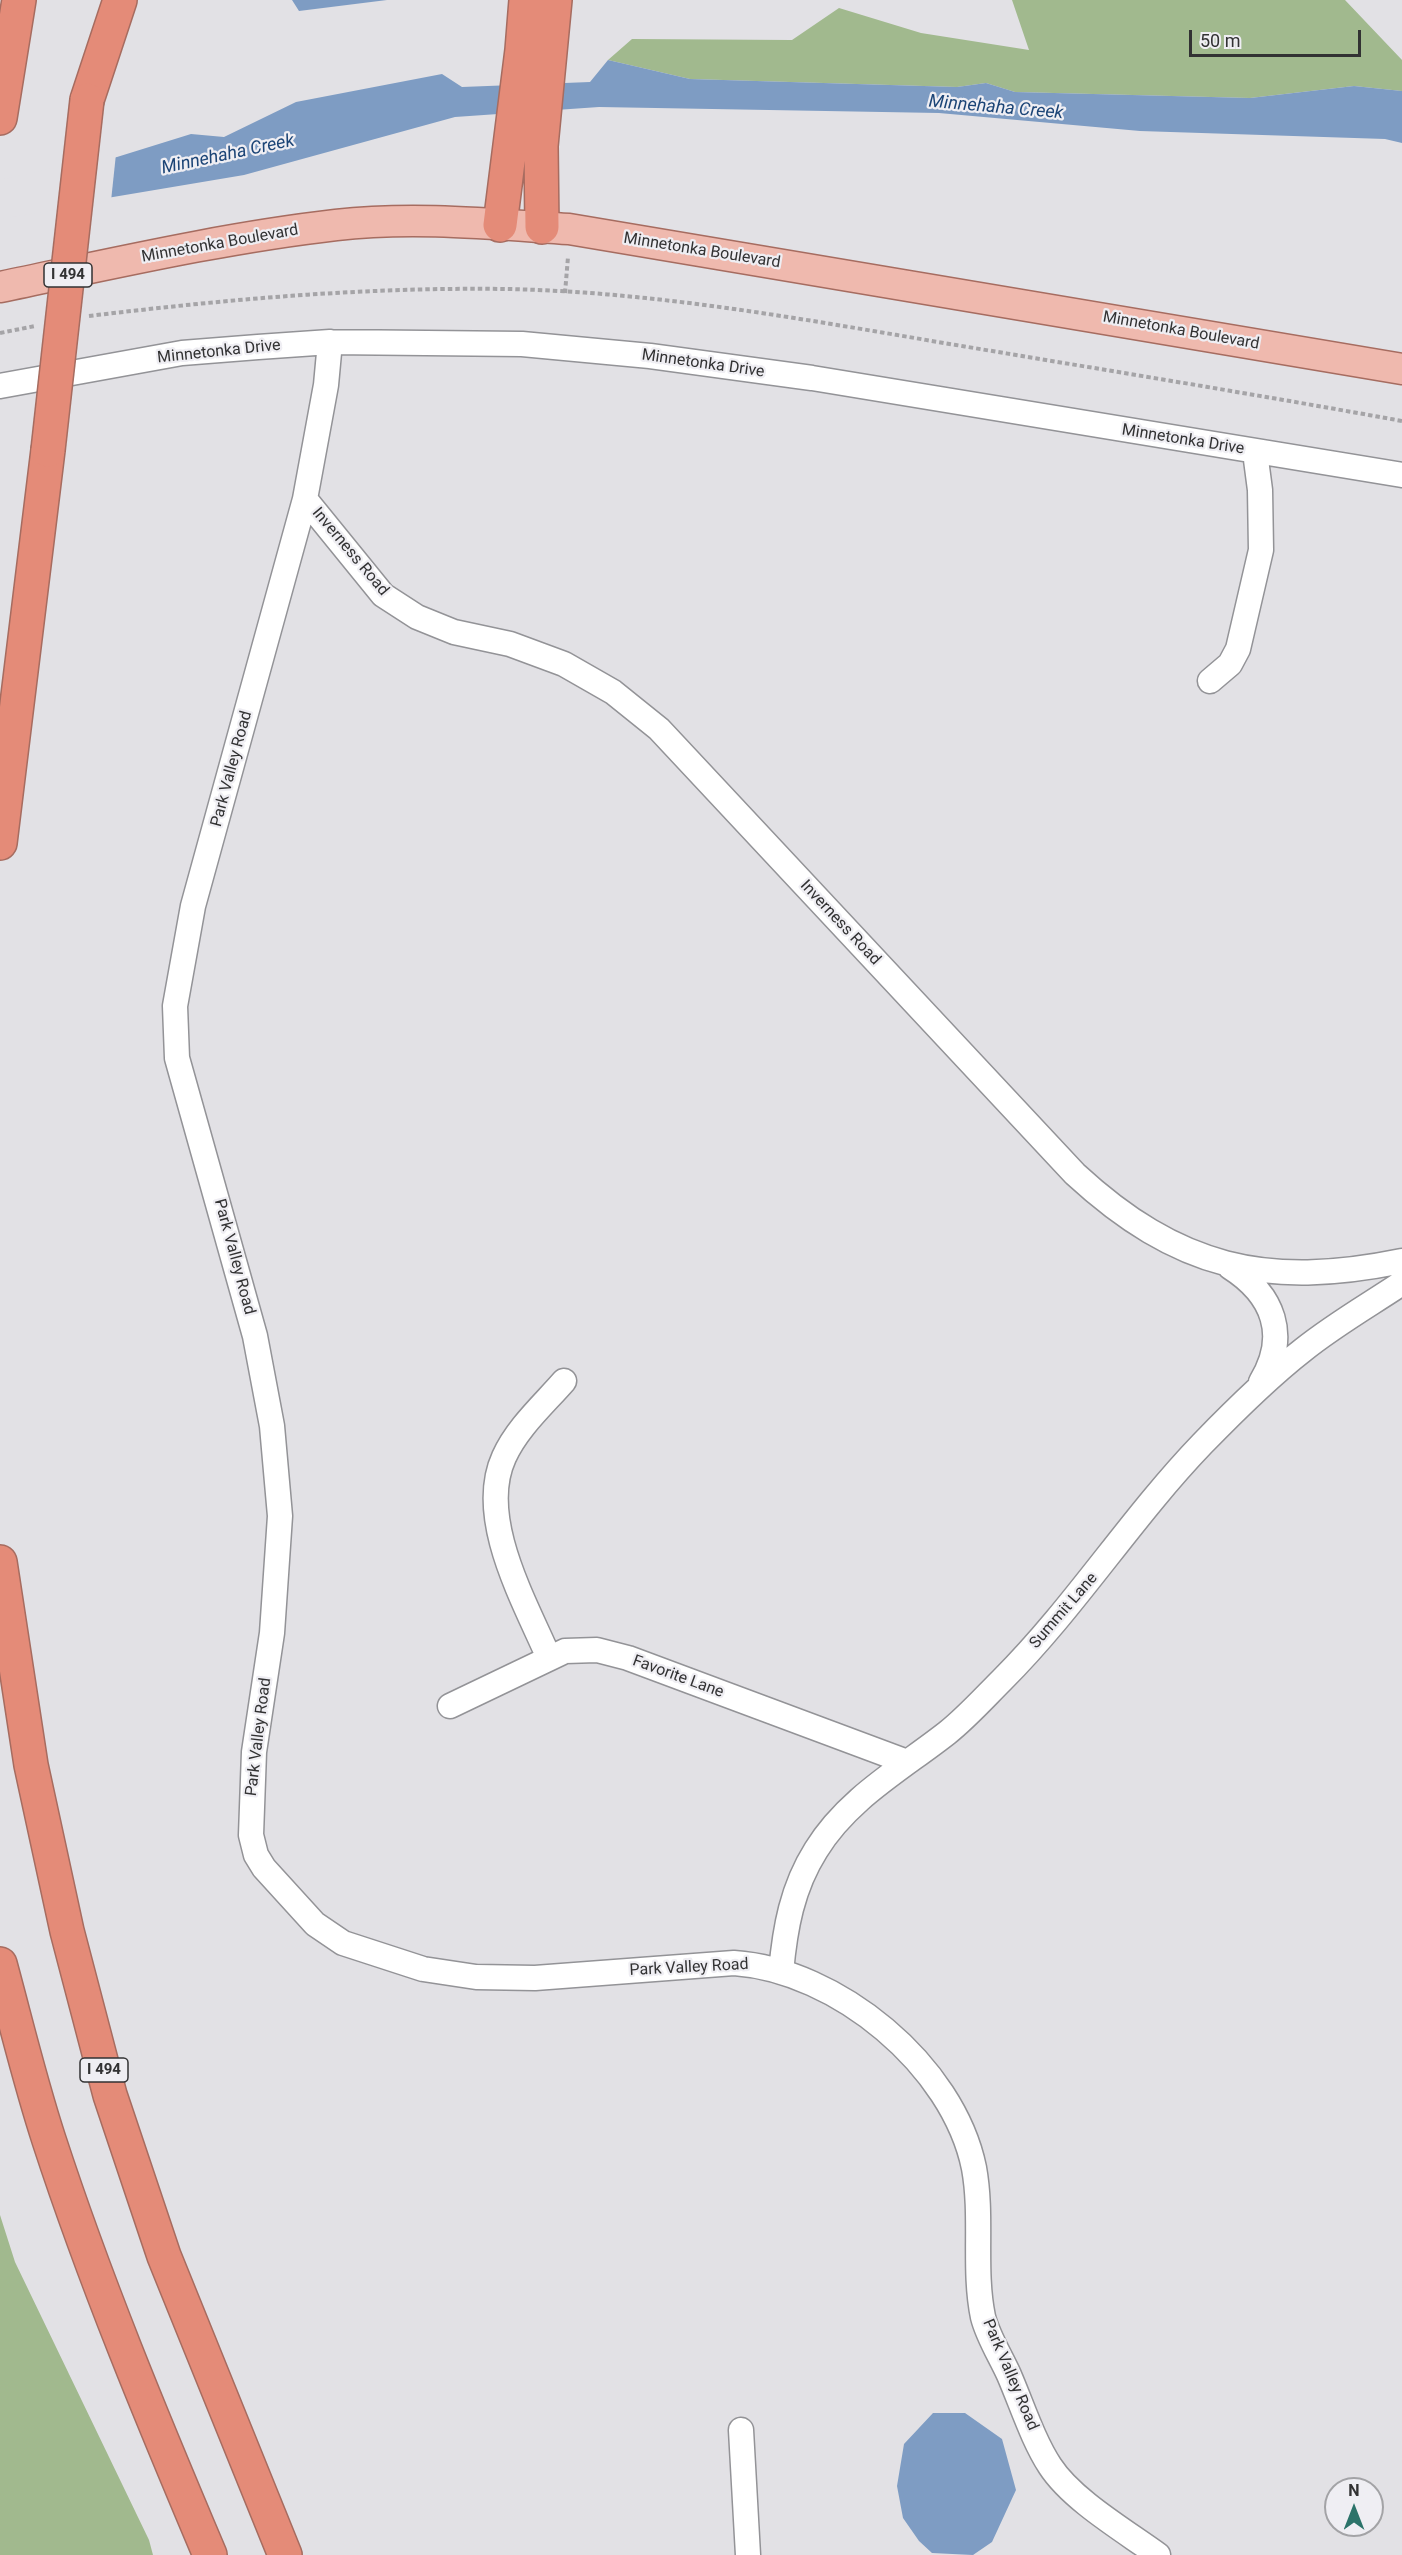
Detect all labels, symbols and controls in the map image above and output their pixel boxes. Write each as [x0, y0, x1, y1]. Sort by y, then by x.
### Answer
scale bar [1192, 18, 1364, 56]
text: 50 m [1200, 30, 1240, 51]
water label: Minnehaha Creek [928, 91, 1064, 125]
water label: Minnehaha Creek [160, 130, 296, 180]
street label: Minnetonka Boulevard [140, 221, 300, 267]
street label: Minnetonka Boulevard [622, 229, 782, 273]
road number: I 494 [44, 263, 92, 287]
street label: Minnetonka Boulevard [1101, 308, 1261, 354]
street label: Minnetonka Drive [156, 336, 282, 368]
street label: Minnetonka Drive [640, 346, 766, 382]
street label: Minnetonka Drive [1120, 421, 1246, 459]
street label: Inverness Road [308, 504, 392, 600]
street label: Park Valley Road [207, 709, 257, 829]
street label: Inverness Road [796, 876, 884, 970]
street label: Park Valley Road [209, 1197, 259, 1317]
street label: Summit Lane [1026, 1569, 1102, 1653]
street label: Favorite Lane [630, 1652, 726, 1702]
street label: Park Valley Road [242, 1677, 276, 1797]
street label: Park Valley Road [629, 1955, 749, 1981]
road number: I 494 [80, 2058, 128, 2082]
street label: Park Valley Road [978, 2316, 1042, 2434]
north arrow [1324, 2477, 1384, 2537]
text: N [1348, 2481, 1360, 2500]

